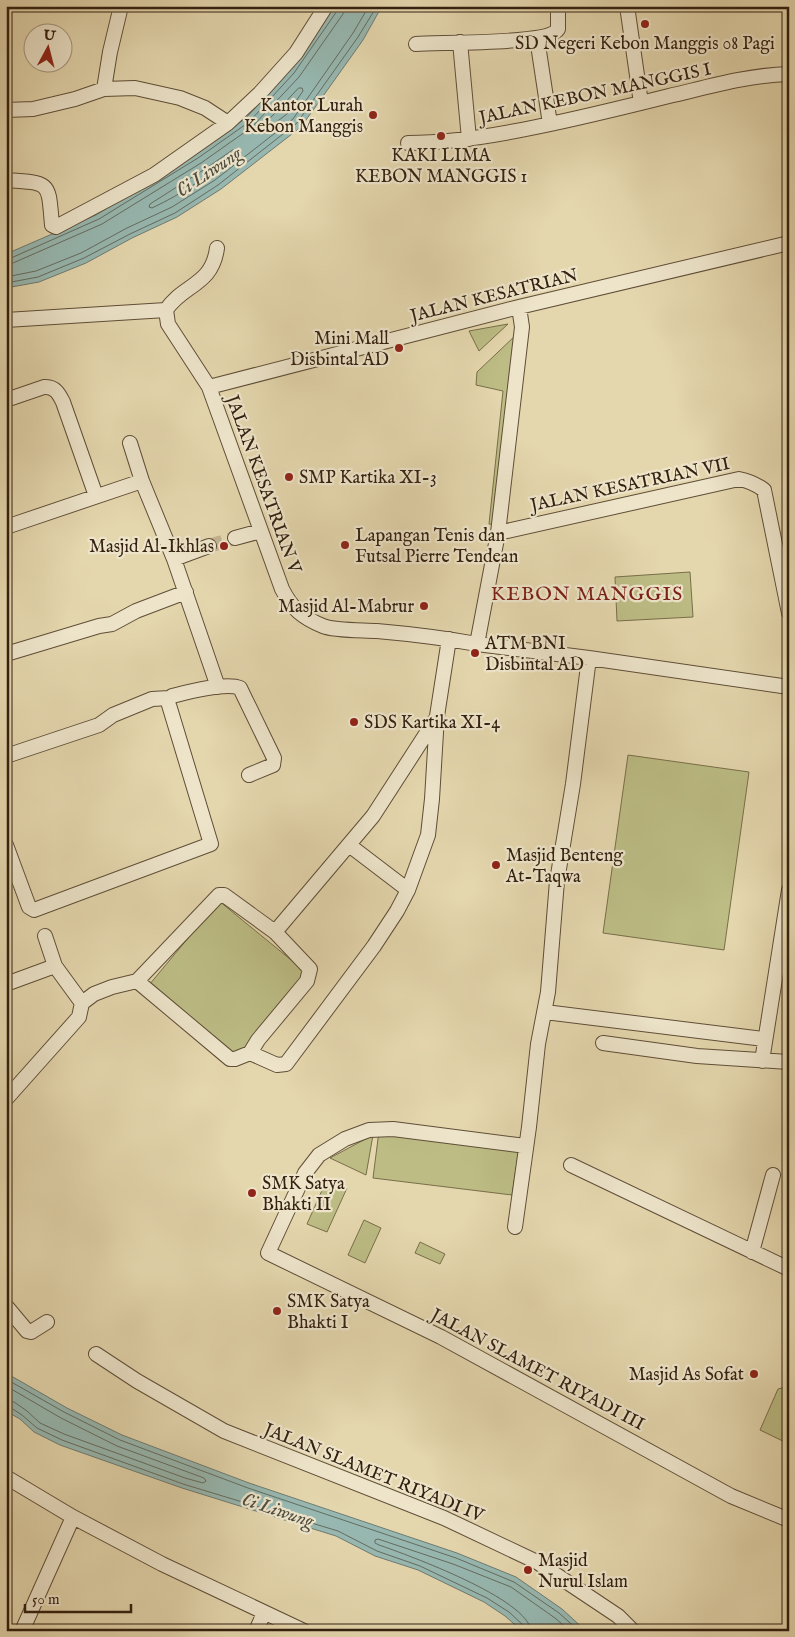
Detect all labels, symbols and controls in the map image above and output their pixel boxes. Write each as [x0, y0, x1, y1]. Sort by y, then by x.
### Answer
marker: SD Negeri Kebon Manggis 08 Pagi [639, 18, 651, 30]
north arrow [22, 22, 72, 72]
text: U [41, 26, 58, 46]
place label: SD Negeri Kebon Manggis 08 Pagi [515, 33, 775, 56]
street label: JALAN KEBON MANGGIS I [475, 59, 714, 131]
place label: Kantor Lurah Kebon Manggis [244, 95, 363, 139]
marker: Kantor Lurah Kebon Manggis [367, 109, 379, 121]
marker: KAKI LIMA KEBON MANGGIS 1 [435, 130, 447, 142]
water label: Ci Liwung [172, 142, 247, 203]
place label: KAKI LIMA KEBON MANGGIS 1 [355, 145, 527, 189]
street label: JALAN KESATRIAN [406, 264, 581, 329]
place label: Mini Mall Disbintal AD [290, 328, 389, 372]
marker: Mini Mall Disbintal AD [393, 342, 405, 354]
street label: JALAN KESATRIAN V [219, 390, 306, 578]
street label: JALAN KESATRIAN VII [527, 453, 732, 518]
place label: SMP Kartika XI-3 [299, 467, 437, 490]
marker: SMP Kartika XI-3 [283, 471, 295, 483]
place label: Lapangan Tenis dan Futsal Pierre Tendean [355, 525, 519, 569]
place label: Masjid Al-Ikhlas [89, 536, 214, 559]
marker: Lapangan Tenis dan Futsal Pierre Tendean [339, 539, 351, 551]
marker: Masjid Al-Ikhlas [218, 540, 230, 552]
district label: KEBON MANGGIS [491, 582, 683, 607]
place label: Masjid Al-Mabrur [278, 596, 414, 619]
marker: Masjid Al-Mabrur [418, 600, 430, 612]
place label: ATM BNI Disbintal AD [484, 633, 584, 677]
marker: ATM BNI Disbintal AD [469, 647, 481, 659]
place label: SDS Kartika XI-4 [364, 712, 500, 735]
marker: SDS Kartika XI-4 [348, 716, 360, 728]
place label: Masjid Benteng At-Taqwa [505, 845, 623, 889]
marker: Masjid Benteng At-Taqwa [490, 859, 502, 871]
place label: SMK Satya Bhakti II [262, 1173, 345, 1217]
marker: SMK Satya Bhakti II [246, 1187, 258, 1199]
place label: SMK Satya Bhakti I [287, 1291, 370, 1335]
street label: JALAN SLAMET RIYADI III [425, 1303, 648, 1437]
marker: SMK Satya Bhakti I [271, 1305, 283, 1317]
place label: Masjid As Sofat [629, 1364, 744, 1387]
marker: Masjid As Sofat [748, 1368, 760, 1380]
street label: JALAN SLAMET RIYADI IV [258, 1418, 488, 1529]
water label: Ci Liwung [238, 1488, 317, 1534]
place label: Masjid Nurul Islam [538, 1550, 628, 1594]
marker: Masjid Nurul Islam [522, 1564, 534, 1576]
scale bar [25, 1582, 131, 1614]
text: 50 m [32, 1590, 60, 1609]

